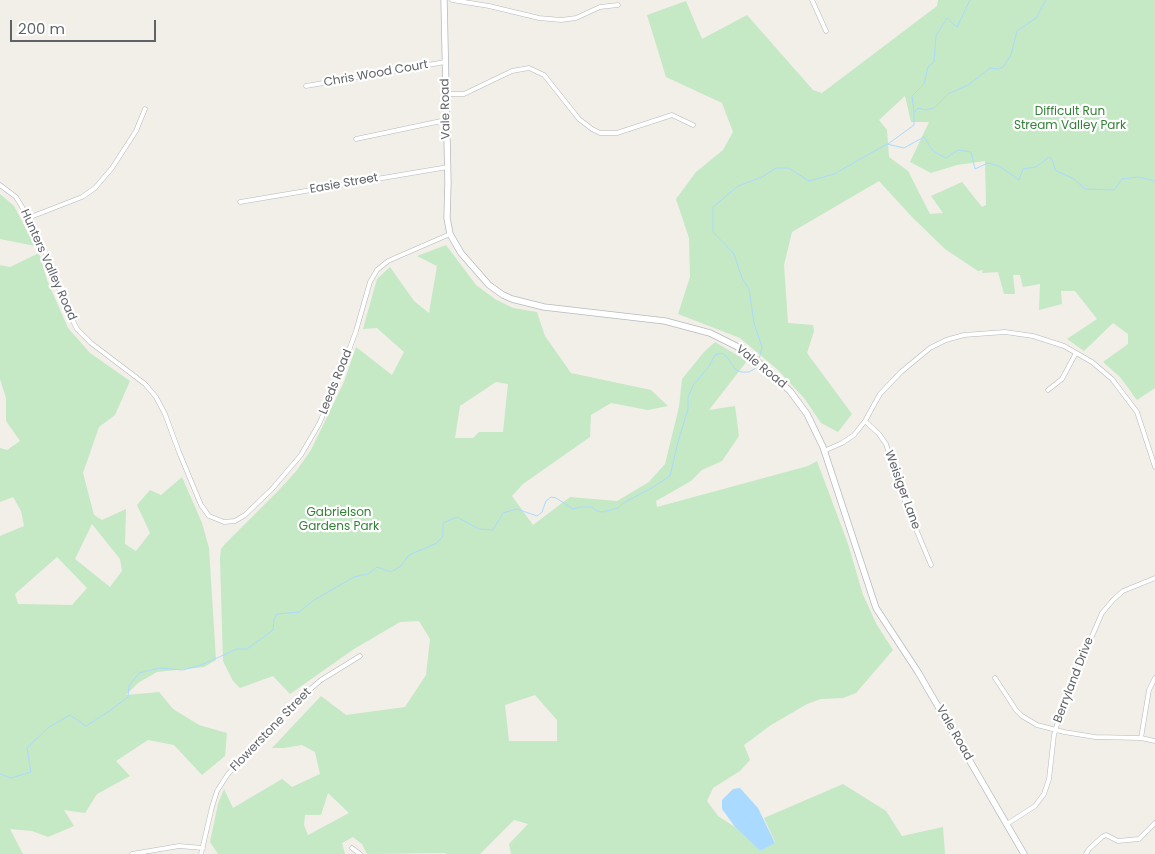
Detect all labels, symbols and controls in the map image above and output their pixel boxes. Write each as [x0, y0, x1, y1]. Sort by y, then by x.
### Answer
scale bar [12, 10, 159, 42]
text: 200 m [18, 18, 65, 39]
street label: Chris Wood Court [323, 58, 429, 90]
street label: Vale Road [438, 78, 454, 140]
park label: Difficult Run Stream Valley Park [1014, 105, 1126, 133]
street label: Easie Street [309, 171, 379, 197]
street label: Hunters Valley Road [17, 207, 79, 323]
street label: Vale Road [733, 342, 789, 392]
street label: Leeds Road [316, 347, 356, 417]
street label: Weisiger Lane [881, 449, 923, 531]
park label: Gabrielson Gardens Park [299, 506, 379, 534]
street label: Berryland Drive [1051, 635, 1097, 725]
street label: Flowerstone Street [228, 685, 314, 775]
street label: Vale Road [933, 703, 975, 763]

